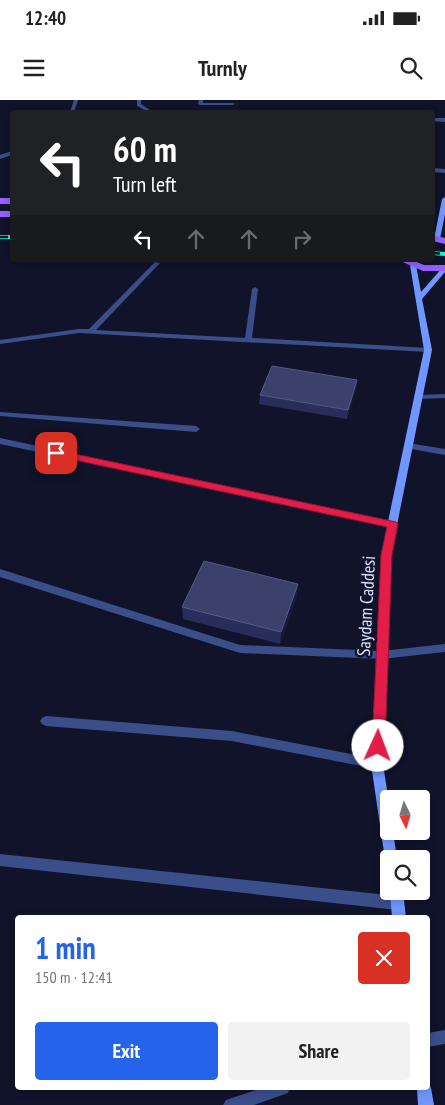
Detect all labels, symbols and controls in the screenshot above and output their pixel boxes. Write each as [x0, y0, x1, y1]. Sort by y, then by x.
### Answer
text: 12:40 [25, 6, 66, 30]
icon: menu [20, 54, 48, 82]
text: Turnly [198, 54, 247, 82]
icon: search [397, 54, 425, 82]
text: 60 m [113, 126, 177, 172]
icon: left [30, 130, 95, 195]
text: Turn left [113, 170, 177, 198]
icon: left [129, 225, 157, 253]
icon: ahead [182, 225, 210, 253]
icon: ahead [235, 225, 263, 253]
icon: right [288, 225, 316, 253]
pin [35, 432, 77, 474]
icon: arrive [42, 439, 70, 467]
street label: Saydam Caddesi [352, 555, 380, 657]
position arrow [351, 719, 403, 771]
north arrow [380, 790, 430, 840]
map controls [380, 790, 430, 900]
button: search [380, 850, 430, 900]
text: 1 min [35, 928, 96, 967]
button: close [358, 932, 410, 984]
text: 150 m · 12:41 [35, 967, 113, 987]
button: Exit [35, 1022, 218, 1080]
button: Share [228, 1022, 410, 1080]

